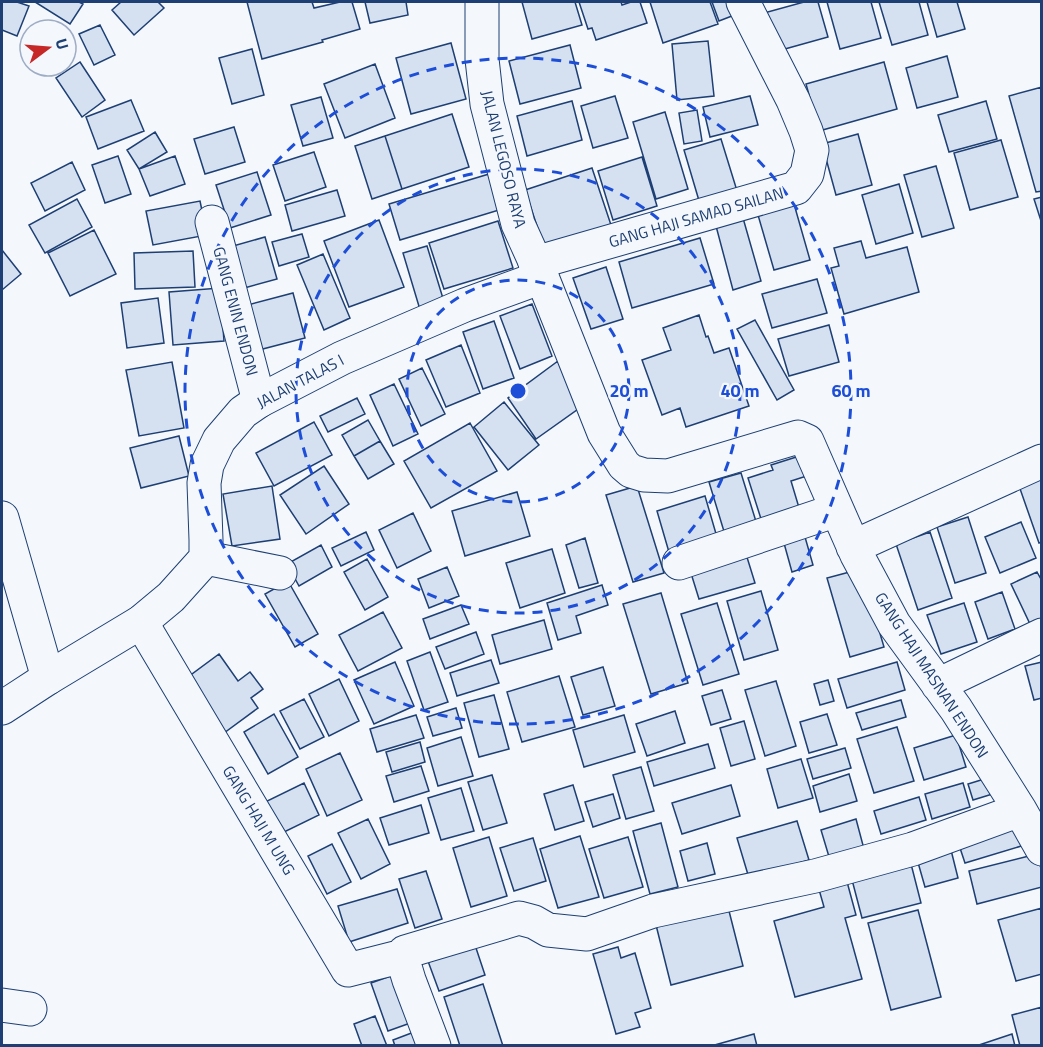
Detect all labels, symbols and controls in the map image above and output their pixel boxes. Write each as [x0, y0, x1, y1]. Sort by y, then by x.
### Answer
north arrow [18, 18, 78, 78]
text: U [49, 36, 75, 52]
street label: JALAN LEGOSO RAYA [475, 88, 533, 231]
street label: GANG HAJI SAMAD SAILAN [606, 181, 786, 253]
street label: GANG ENIN ENDON [207, 244, 265, 378]
street label: JALAN TALAS I [252, 348, 348, 414]
text: 20 m [609, 377, 649, 404]
text: 40 m [720, 377, 760, 404]
text: 60 m [831, 377, 871, 404]
centre of rings [508, 381, 528, 401]
street label: GANG HAJI MASNAN ENDON [869, 587, 995, 763]
street label: GANG HAJI M UNG [217, 761, 301, 879]

